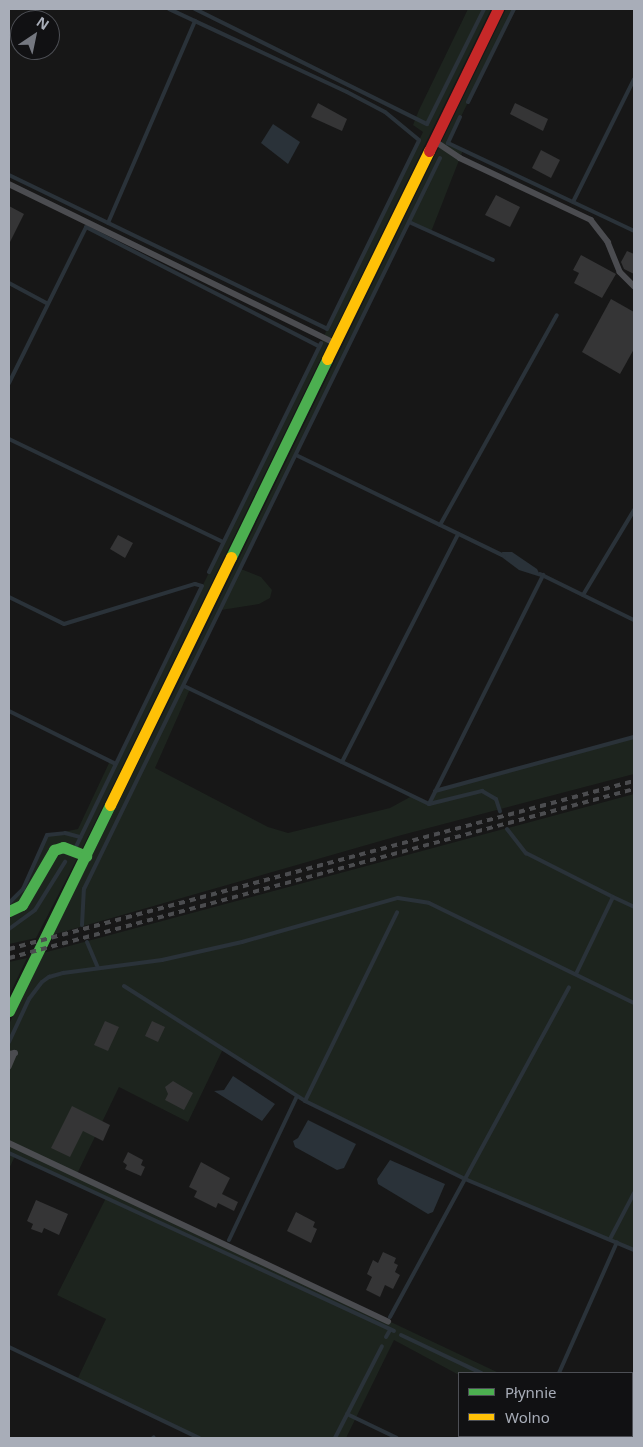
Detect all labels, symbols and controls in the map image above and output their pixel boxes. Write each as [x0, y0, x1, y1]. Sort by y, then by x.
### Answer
north arrow [10, 10, 60, 60]
text: N [33, 12, 53, 34]
legend [458, 1372, 633, 1437]
text: Płynnie [505, 1382, 556, 1402]
text: Wolno [505, 1407, 550, 1427]

